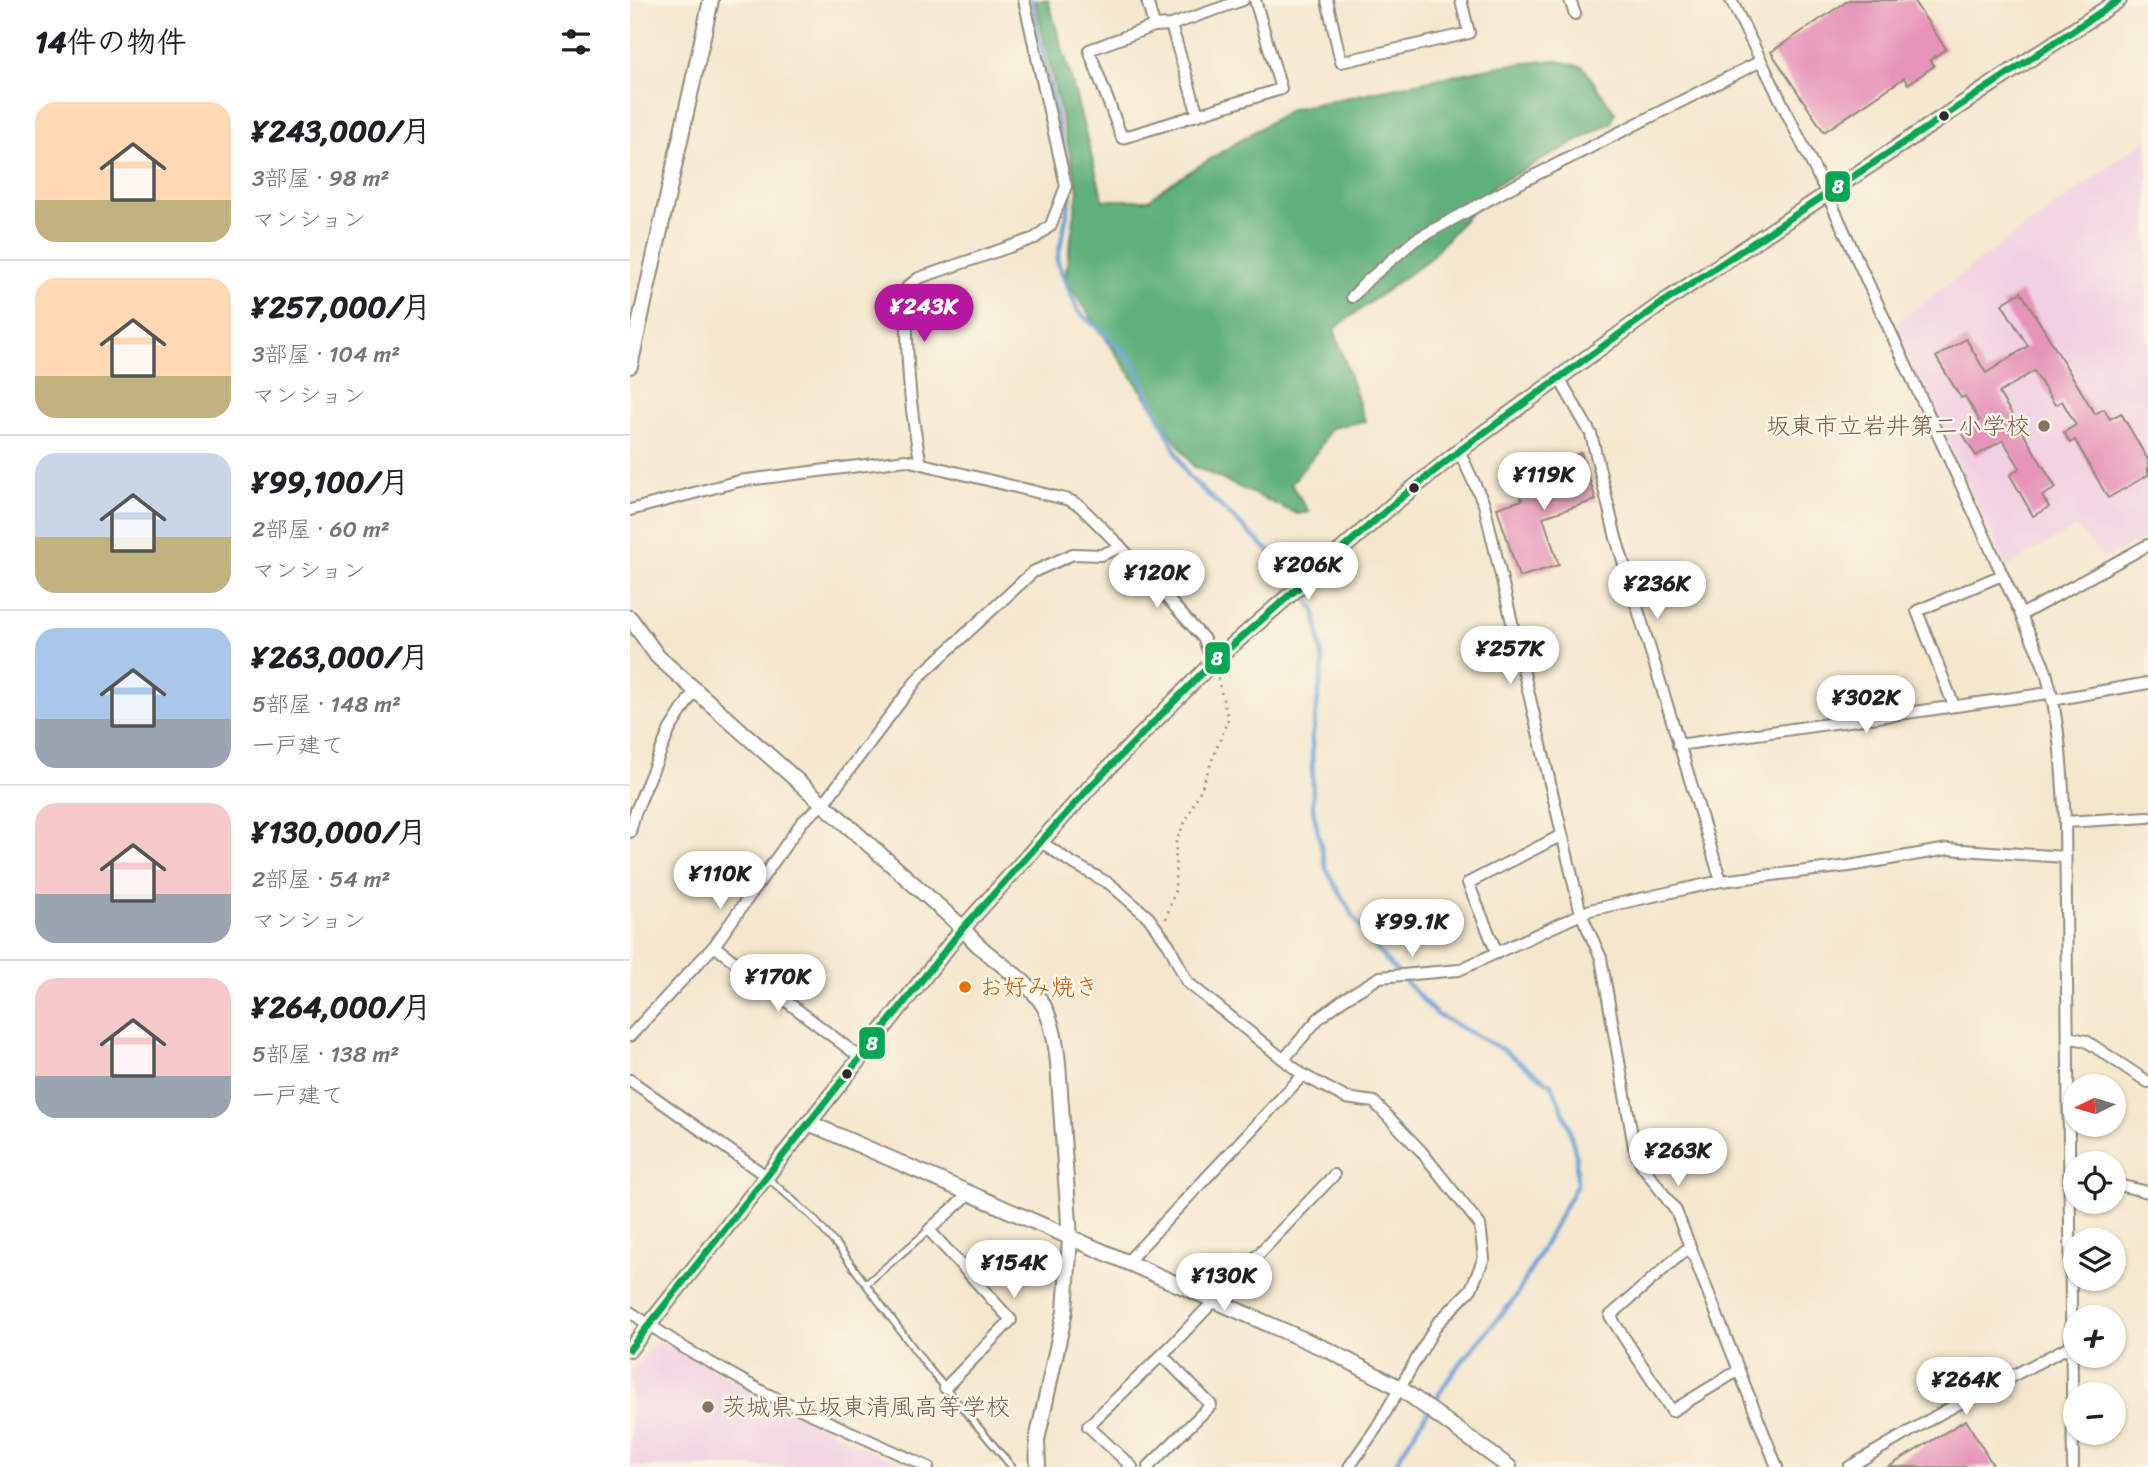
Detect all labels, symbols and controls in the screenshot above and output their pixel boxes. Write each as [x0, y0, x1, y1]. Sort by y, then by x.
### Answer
text: 14件の物件 [35, 15, 187, 69]
icon: filters [557, 23, 595, 61]
text: ¥243,000/月 [252, 104, 431, 158]
unlabelled marker [1937, 109, 1951, 123]
icon: home [91, 130, 175, 214]
text: 3部屋 · 98 m² [252, 158, 389, 199]
line badge: 8 [1824, 170, 1851, 203]
text: 8 [1831, 170, 1844, 203]
text: マンション [252, 199, 366, 240]
text: ¥257,000/月 [252, 280, 431, 334]
pin: ¥243K [875, 284, 973, 344]
text: ¥243K [890, 286, 958, 327]
icon: home [91, 306, 175, 390]
text: 3部屋 · 104 m² [252, 334, 400, 375]
text: マンション [252, 375, 366, 416]
place label: 坂東市立岩井第二小学校 [1766, 405, 2030, 447]
marker: 坂東市立岩井第二小学校 [2036, 418, 2052, 434]
pin: ¥119K [1495, 452, 1593, 512]
text: ¥119K [1514, 454, 1574, 495]
text: ¥99,100/月 [252, 455, 409, 509]
icon: home [91, 481, 175, 565]
unlabelled marker [1407, 481, 1421, 495]
text: 2部屋 · 60 m² [252, 509, 390, 550]
pin: ¥206K [1259, 542, 1357, 602]
text: ¥206K [1274, 544, 1342, 585]
text: マンション [252, 550, 366, 591]
pin: ¥120K [1108, 550, 1206, 610]
text: ¥120K [1125, 552, 1189, 593]
pin: ¥236K [1608, 562, 1706, 621]
text: ¥236K [1624, 563, 1690, 604]
pin: ¥257K [1461, 626, 1559, 686]
text: ¥257K [1476, 628, 1544, 669]
text: ¥263,000/月 [252, 630, 429, 684]
line badge: 8 [1204, 641, 1231, 675]
text: 8 [1210, 642, 1223, 675]
icon: home [91, 656, 175, 740]
pin: ¥302K [1817, 676, 1915, 735]
text: ¥302K [1832, 677, 1900, 718]
text: 5部屋 · 148 m² [252, 684, 401, 725]
text: 一戸建て [252, 725, 344, 766]
text: ¥130,000/月 [252, 805, 427, 859]
icon: home [91, 831, 175, 915]
pin: ¥110K [671, 852, 769, 911]
text: ¥110K [689, 853, 751, 894]
text: 2部屋 · 54 m² [252, 859, 391, 900]
text: マンション [252, 900, 366, 941]
pin: ¥99.1K [1355, 900, 1469, 959]
text: ¥99.1K [1376, 901, 1448, 942]
pin: ¥170K [729, 954, 827, 1014]
text: ¥170K [746, 956, 810, 997]
place label: お好み焼き [979, 966, 1099, 1008]
marker: お好み焼き [957, 979, 973, 995]
text: ¥264,000/月 [252, 980, 432, 1034]
icon: home [91, 1006, 175, 1090]
line badge: 8 [858, 1026, 886, 1060]
text: 8 [865, 1027, 878, 1060]
text: 5部屋 · 138 m² [252, 1034, 399, 1075]
unlabelled marker [840, 1067, 854, 1081]
north arrow [2063, 1074, 2126, 1138]
map controls [2063, 1074, 2126, 1445]
text: 一戸建て [252, 1075, 344, 1116]
pin: ¥263K [1629, 1128, 1727, 1188]
text: ¥263K [1645, 1130, 1711, 1171]
button: locate [2063, 1151, 2126, 1214]
button: layers [2063, 1228, 2126, 1291]
pin: ¥154K [965, 1240, 1063, 1300]
text: ¥154K [981, 1242, 1047, 1283]
pin: ¥130K [1175, 1254, 1273, 1313]
text: ¥130K [1192, 1255, 1256, 1296]
button: + [2063, 1305, 2126, 1368]
pin: ¥264K [1917, 1358, 2015, 1417]
text: ¥264K [1932, 1359, 2000, 1400]
button: − [2063, 1382, 2126, 1445]
place label: 茨城県立坂東清風高等学校 [722, 1386, 1010, 1428]
marker: 茨城県立坂東清風高等学校 [700, 1399, 716, 1415]

